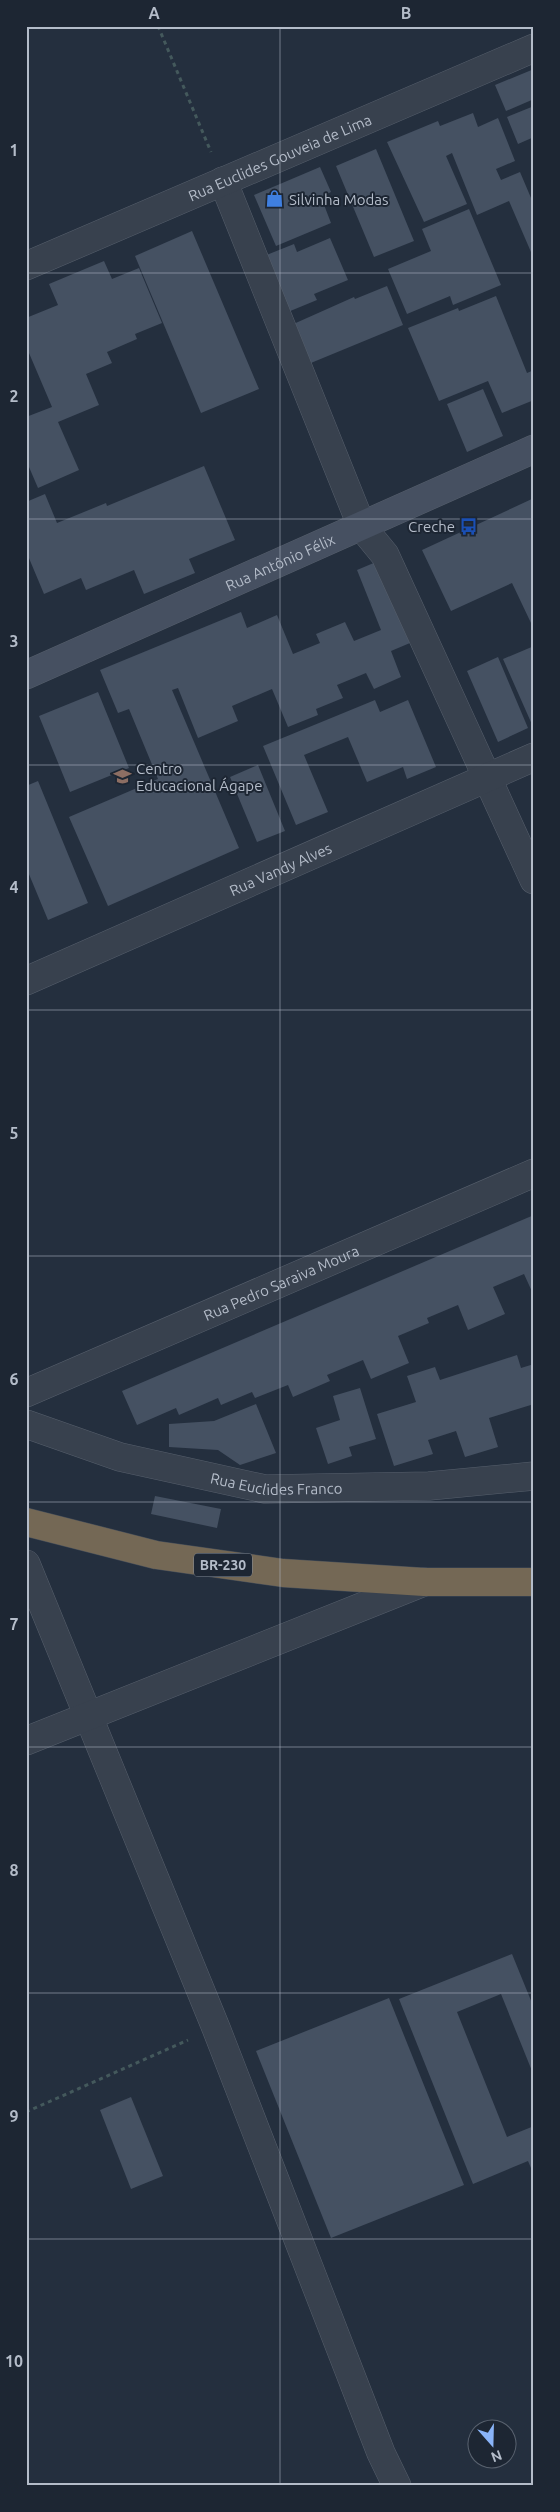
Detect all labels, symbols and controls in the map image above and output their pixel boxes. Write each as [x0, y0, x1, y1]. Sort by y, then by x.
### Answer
text: A [148, 4, 160, 22]
text: B [401, 4, 411, 22]
street label: Rua Euclides Gouveia de Lima [185, 110, 374, 204]
text: 1 [9, 141, 19, 159]
shop icon: Silvinha Modas [265, 189, 285, 209]
place label: Silvinha Modas [289, 191, 388, 208]
text: 2 [9, 387, 19, 405]
bus stop icon: Creche [459, 516, 479, 536]
place label: Creche [408, 518, 455, 535]
street label: Rua Antônio Félix [223, 530, 338, 594]
text: 3 [9, 632, 19, 650]
place label: Centro Educacional Ágape [136, 760, 262, 794]
school or university icon: Centro Educacional Ágape [112, 767, 132, 787]
street label: Rua Vandy Alves [227, 839, 334, 899]
text: 4 [9, 878, 19, 896]
text: 5 [9, 1124, 19, 1142]
street label: Rua Pedro Saraiva Moura [201, 1241, 361, 1324]
text: 6 [9, 1370, 19, 1388]
street label: Rua Euclides Franco [209, 1469, 342, 1498]
road number: BR-230 [194, 1554, 252, 1576]
text: 7 [9, 1615, 19, 1633]
text: 8 [9, 1861, 19, 1879]
text: 9 [9, 2107, 19, 2125]
text: 10 [5, 2352, 23, 2370]
north arrow [468, 2420, 518, 2470]
text: N [489, 2447, 504, 2466]

